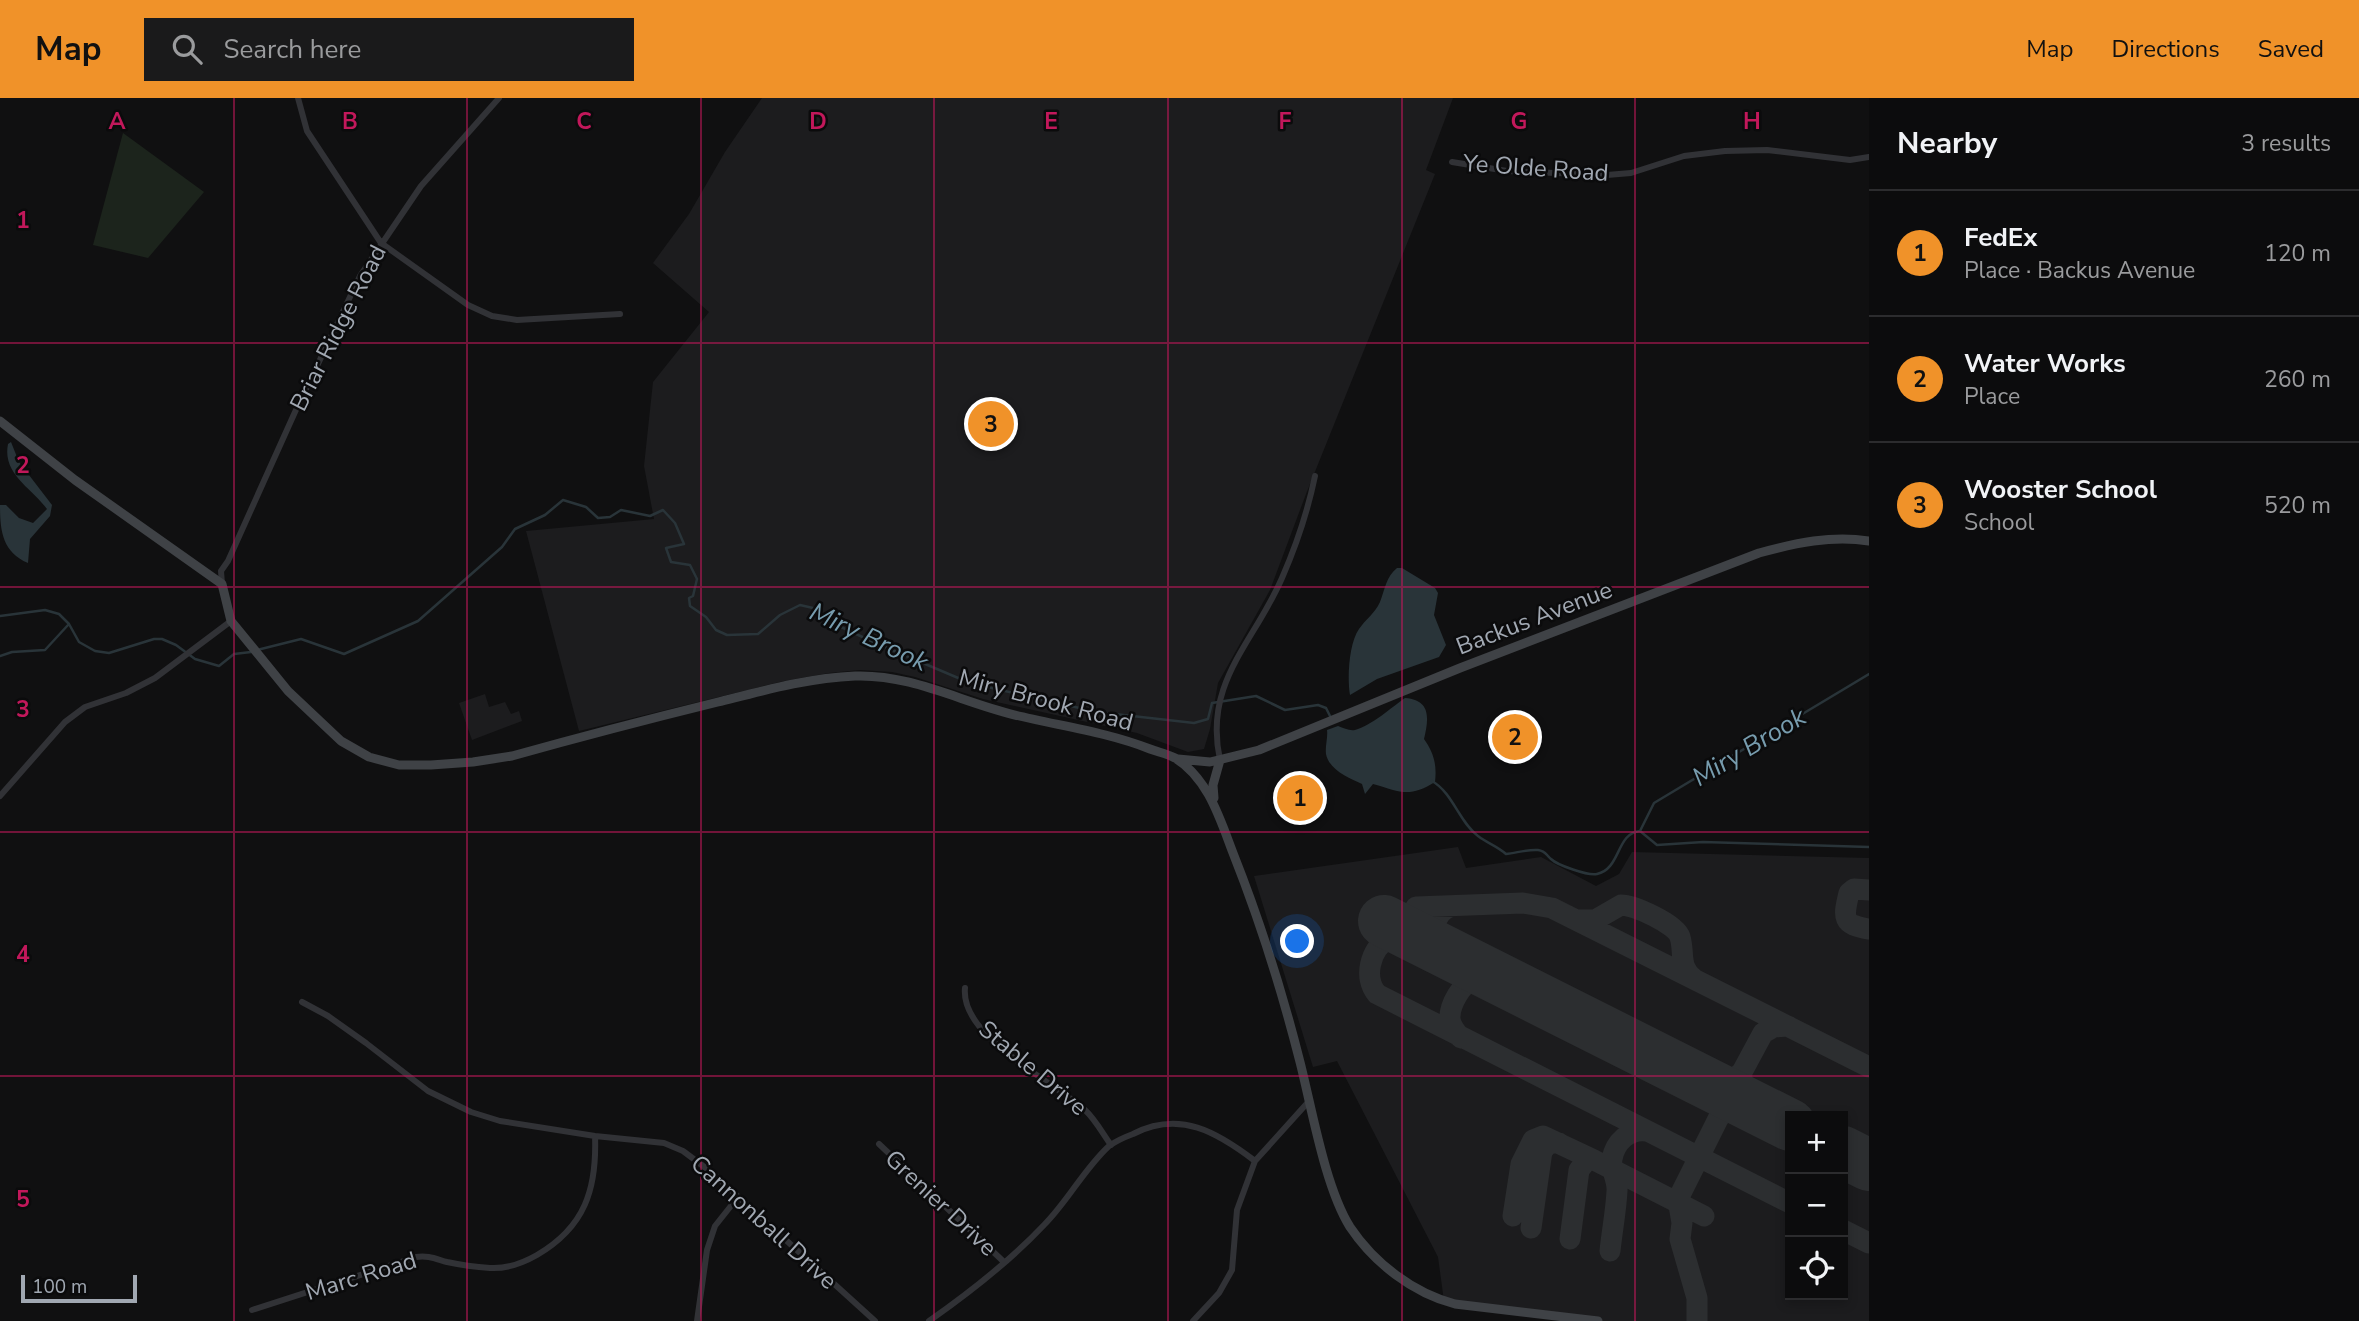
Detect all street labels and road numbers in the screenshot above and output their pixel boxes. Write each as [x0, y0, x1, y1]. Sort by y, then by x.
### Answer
street label: Ye Olde Road [1461, 147, 1610, 189]
street label: Briar Ridge Road [282, 240, 394, 416]
street label: Backus Avenue [1451, 574, 1617, 662]
street label: Miry Brook Road [955, 661, 1137, 739]
street label: Stable Drive [972, 1013, 1094, 1123]
street label: Grenier Drive [878, 1143, 1004, 1263]
street label: Cannonball Drive [684, 1148, 844, 1296]
street label: Marc Road [301, 1244, 421, 1308]

